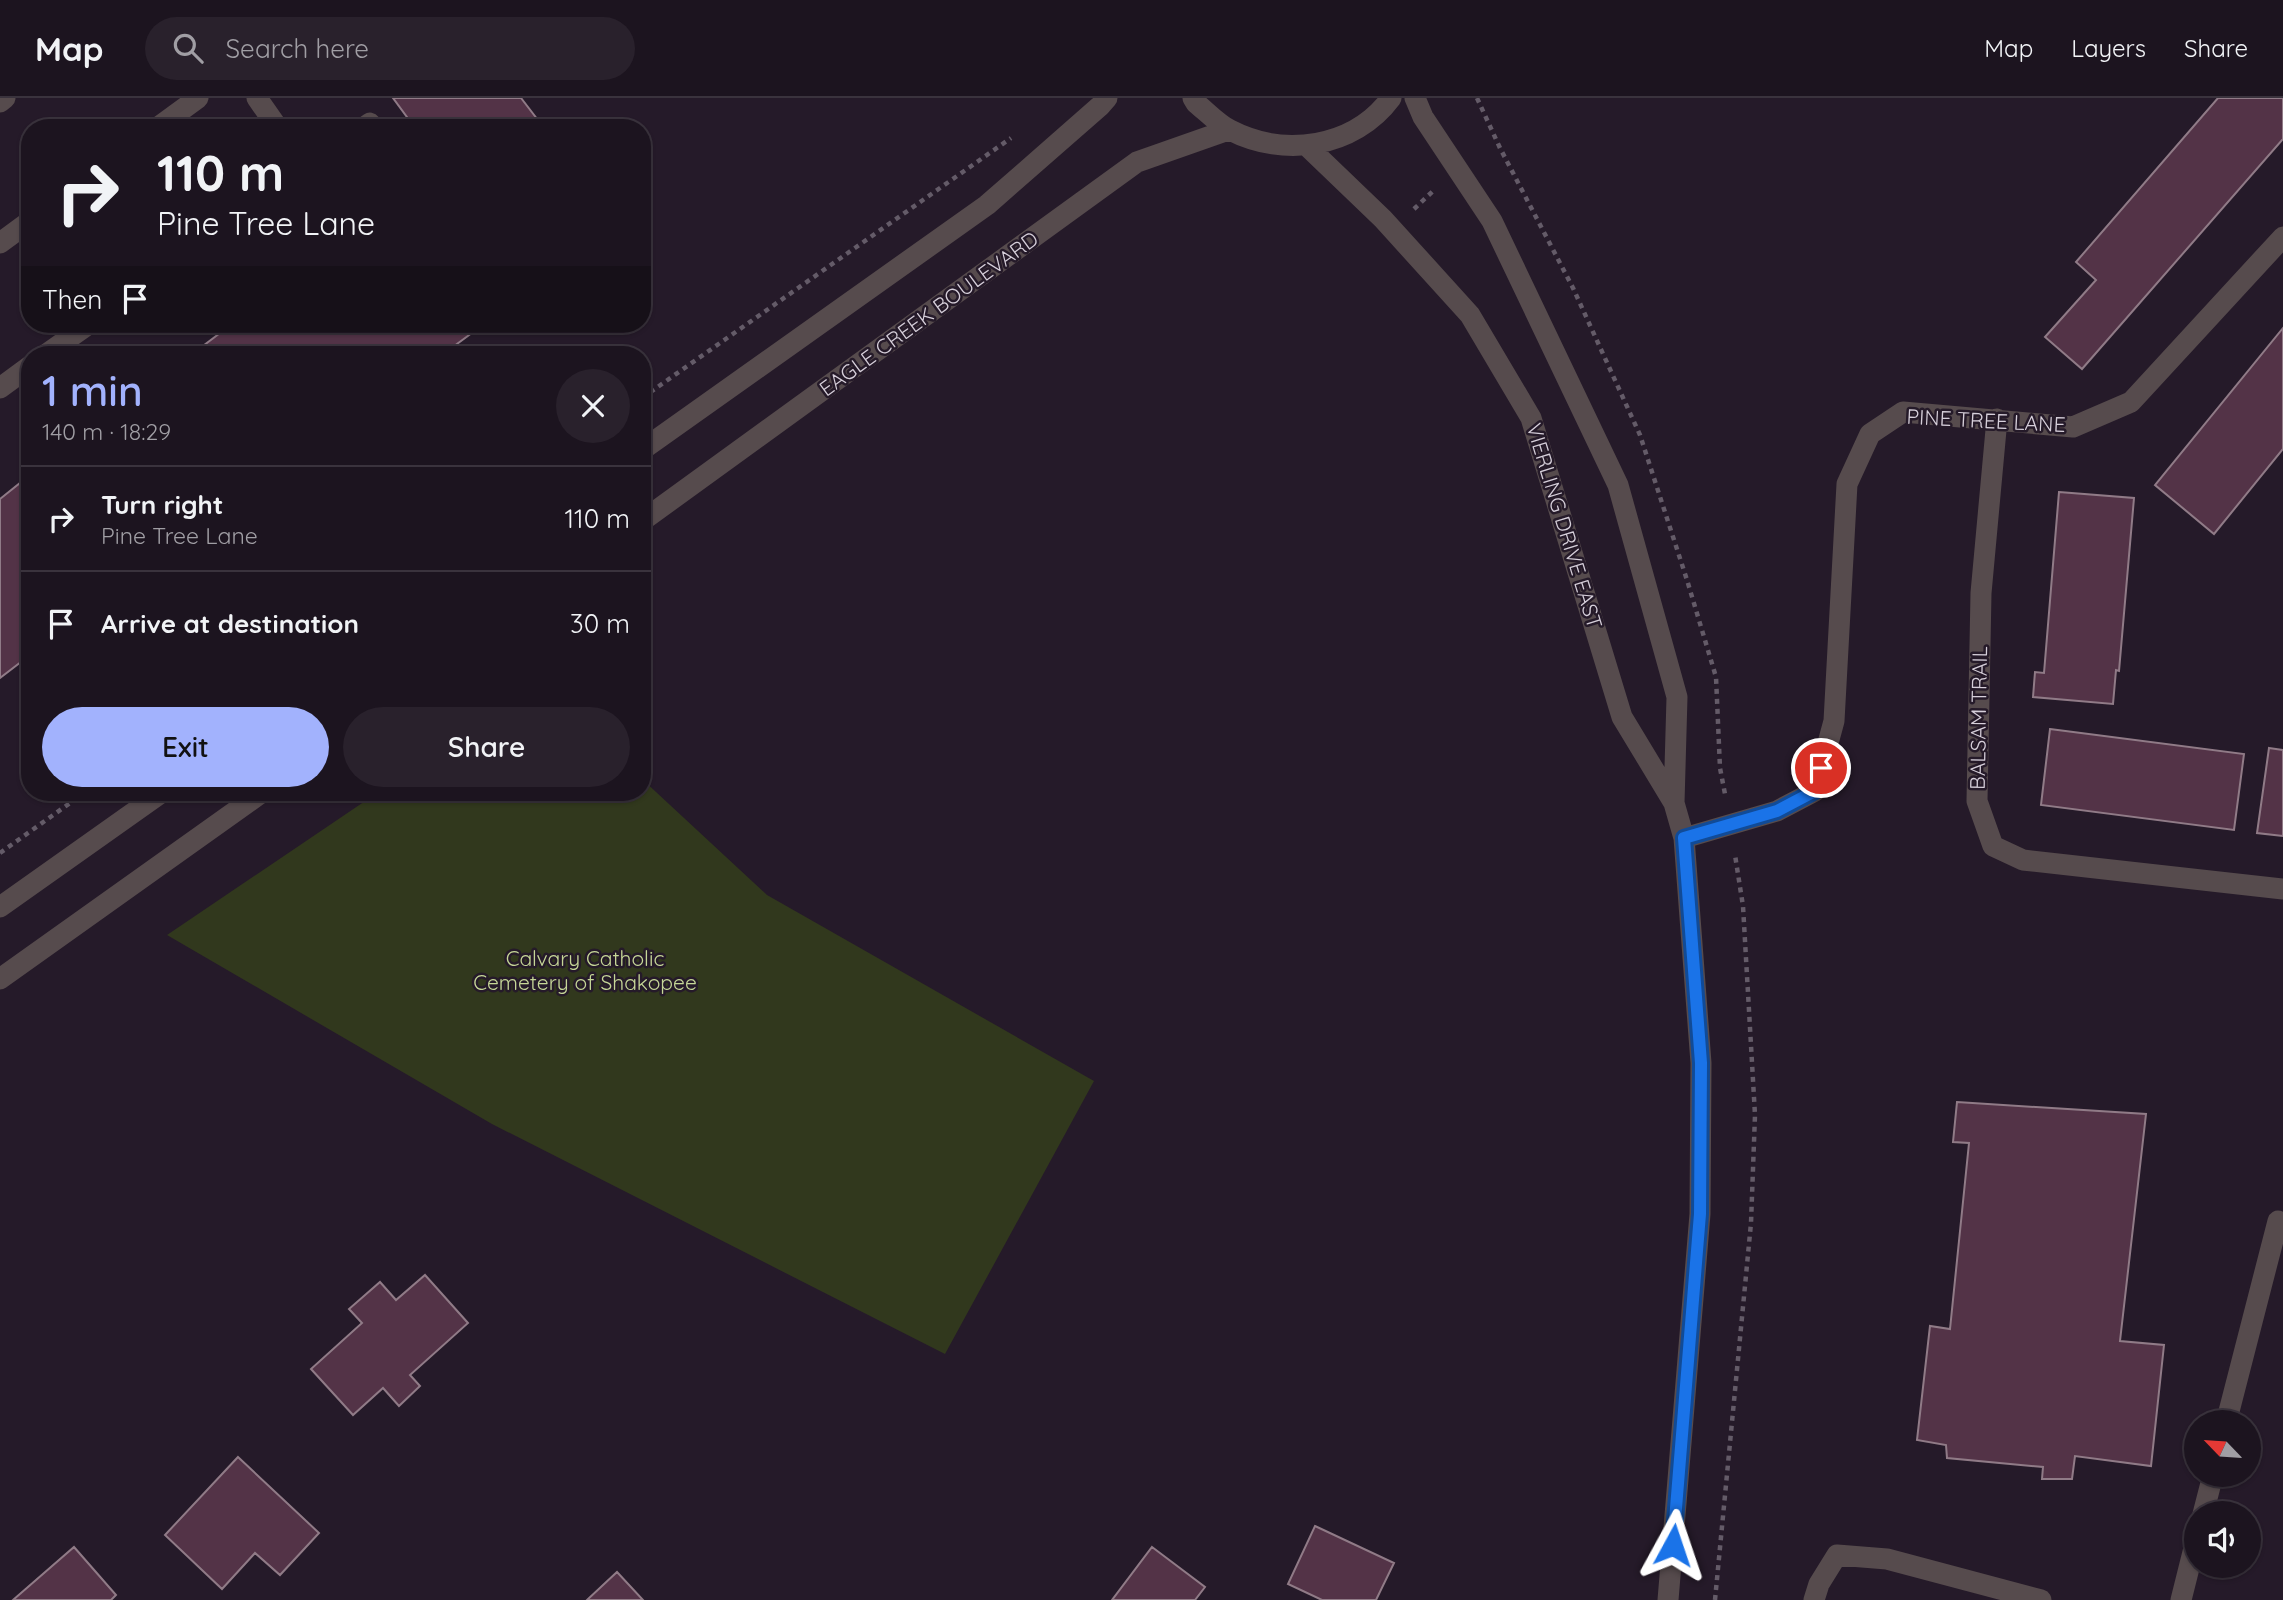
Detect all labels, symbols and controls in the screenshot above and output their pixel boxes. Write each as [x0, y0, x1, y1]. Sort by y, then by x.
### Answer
search box [145, 17, 635, 80]
text: Map [35, 28, 103, 69]
icon: search [169, 29, 207, 67]
text: Search here [225, 32, 369, 65]
text: Map [1984, 33, 2033, 63]
text: Layers [2071, 33, 2146, 63]
text: Share [2184, 33, 2248, 63]
text: 110 m [157, 142, 284, 203]
icon: right [42, 147, 133, 238]
text: Pine Tree Lane [157, 203, 375, 243]
street label: EAGLE CREEK BOULEVARD [814, 225, 1043, 401]
icon: arrive [116, 280, 154, 318]
text: Then [42, 283, 102, 316]
text: 1 min [42, 364, 143, 417]
button: close [556, 369, 630, 443]
street label: PINE TREE LANE [1906, 403, 2066, 437]
text: 140 m · 18:29 [42, 417, 171, 446]
street label: VIERLING DRIVE EAST [1521, 420, 1609, 631]
text: Turn right [101, 488, 223, 521]
icon: right [42, 500, 80, 538]
text: 110 m [564, 502, 630, 535]
text: Pine Tree Lane [101, 521, 258, 550]
icon: arrive [42, 605, 80, 643]
text: Arrive at destination [101, 607, 359, 640]
text: 30 m [570, 607, 630, 640]
street label: BALSAM TRAIL [1964, 646, 1992, 790]
button: Exit [42, 707, 329, 787]
button: Share [343, 707, 630, 787]
pin [1791, 738, 1851, 798]
icon: arrive [1802, 749, 1840, 787]
park label: Calvary Catholic Cemetery of Shakopee [473, 945, 697, 995]
north arrow [2184, 1410, 2261, 1488]
map controls [2184, 1410, 2261, 1578]
button: sound [2184, 1501, 2261, 1578]
position arrow [1636, 1508, 1710, 1582]

